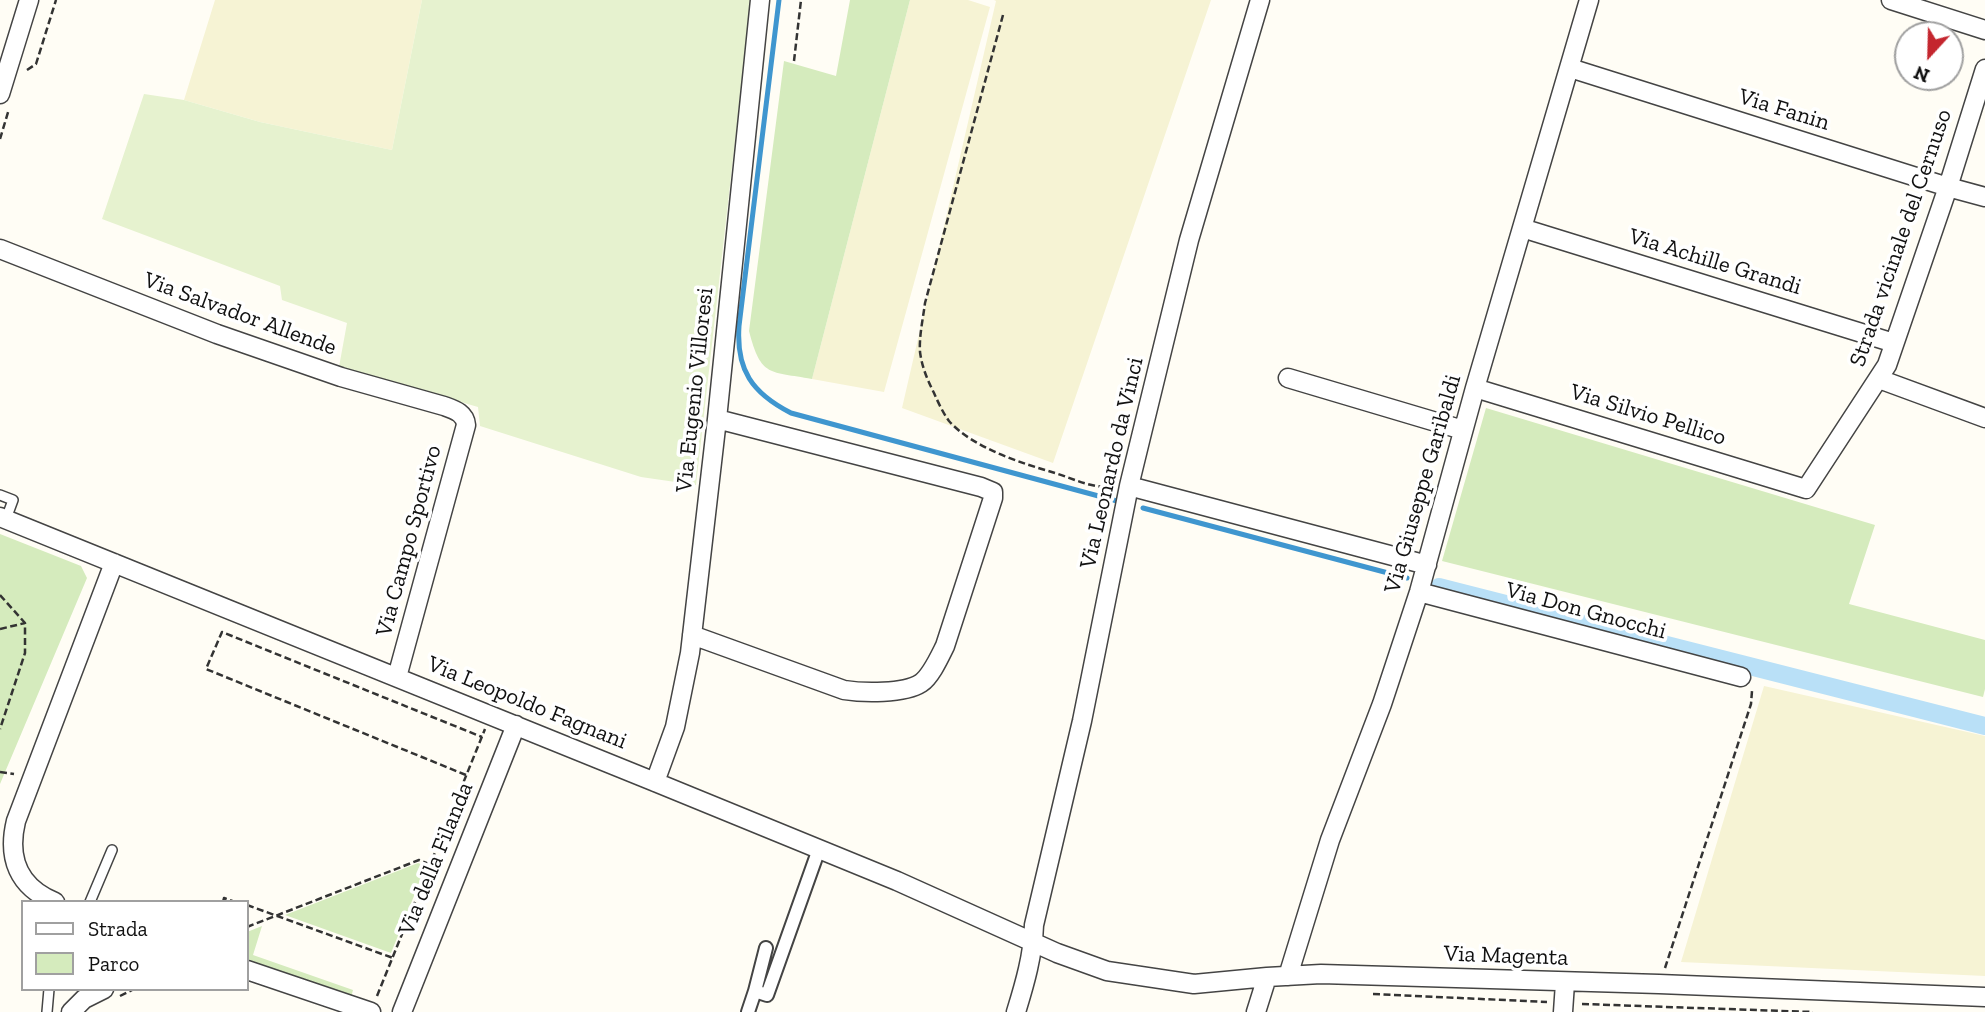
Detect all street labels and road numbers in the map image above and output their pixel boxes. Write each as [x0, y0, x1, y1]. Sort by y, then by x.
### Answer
street label: Via Fanin [1735, 83, 1833, 137]
street label: Strada vicinale del Cernuso [1844, 106, 1958, 370]
street label: Via Achille Grandi [1625, 223, 1805, 301]
street label: Via Salvador Allende [140, 266, 340, 362]
street label: Via Eugenio Villoresi [671, 286, 719, 494]
street label: Via Leonardo da Vinci [1074, 355, 1150, 571]
street label: Via Giuseppe Garibaldi [1379, 371, 1467, 597]
street label: Via Silvio Pellico [1567, 378, 1729, 452]
street label: Via Campo Sportivo [370, 442, 448, 640]
street label: Via Don Gnocchi [1503, 576, 1669, 646]
street label: Via Leopoldo Fagnani [423, 650, 631, 756]
street label: Via della Filanda [393, 778, 479, 940]
street label: Via Magenta [1443, 940, 1569, 972]

